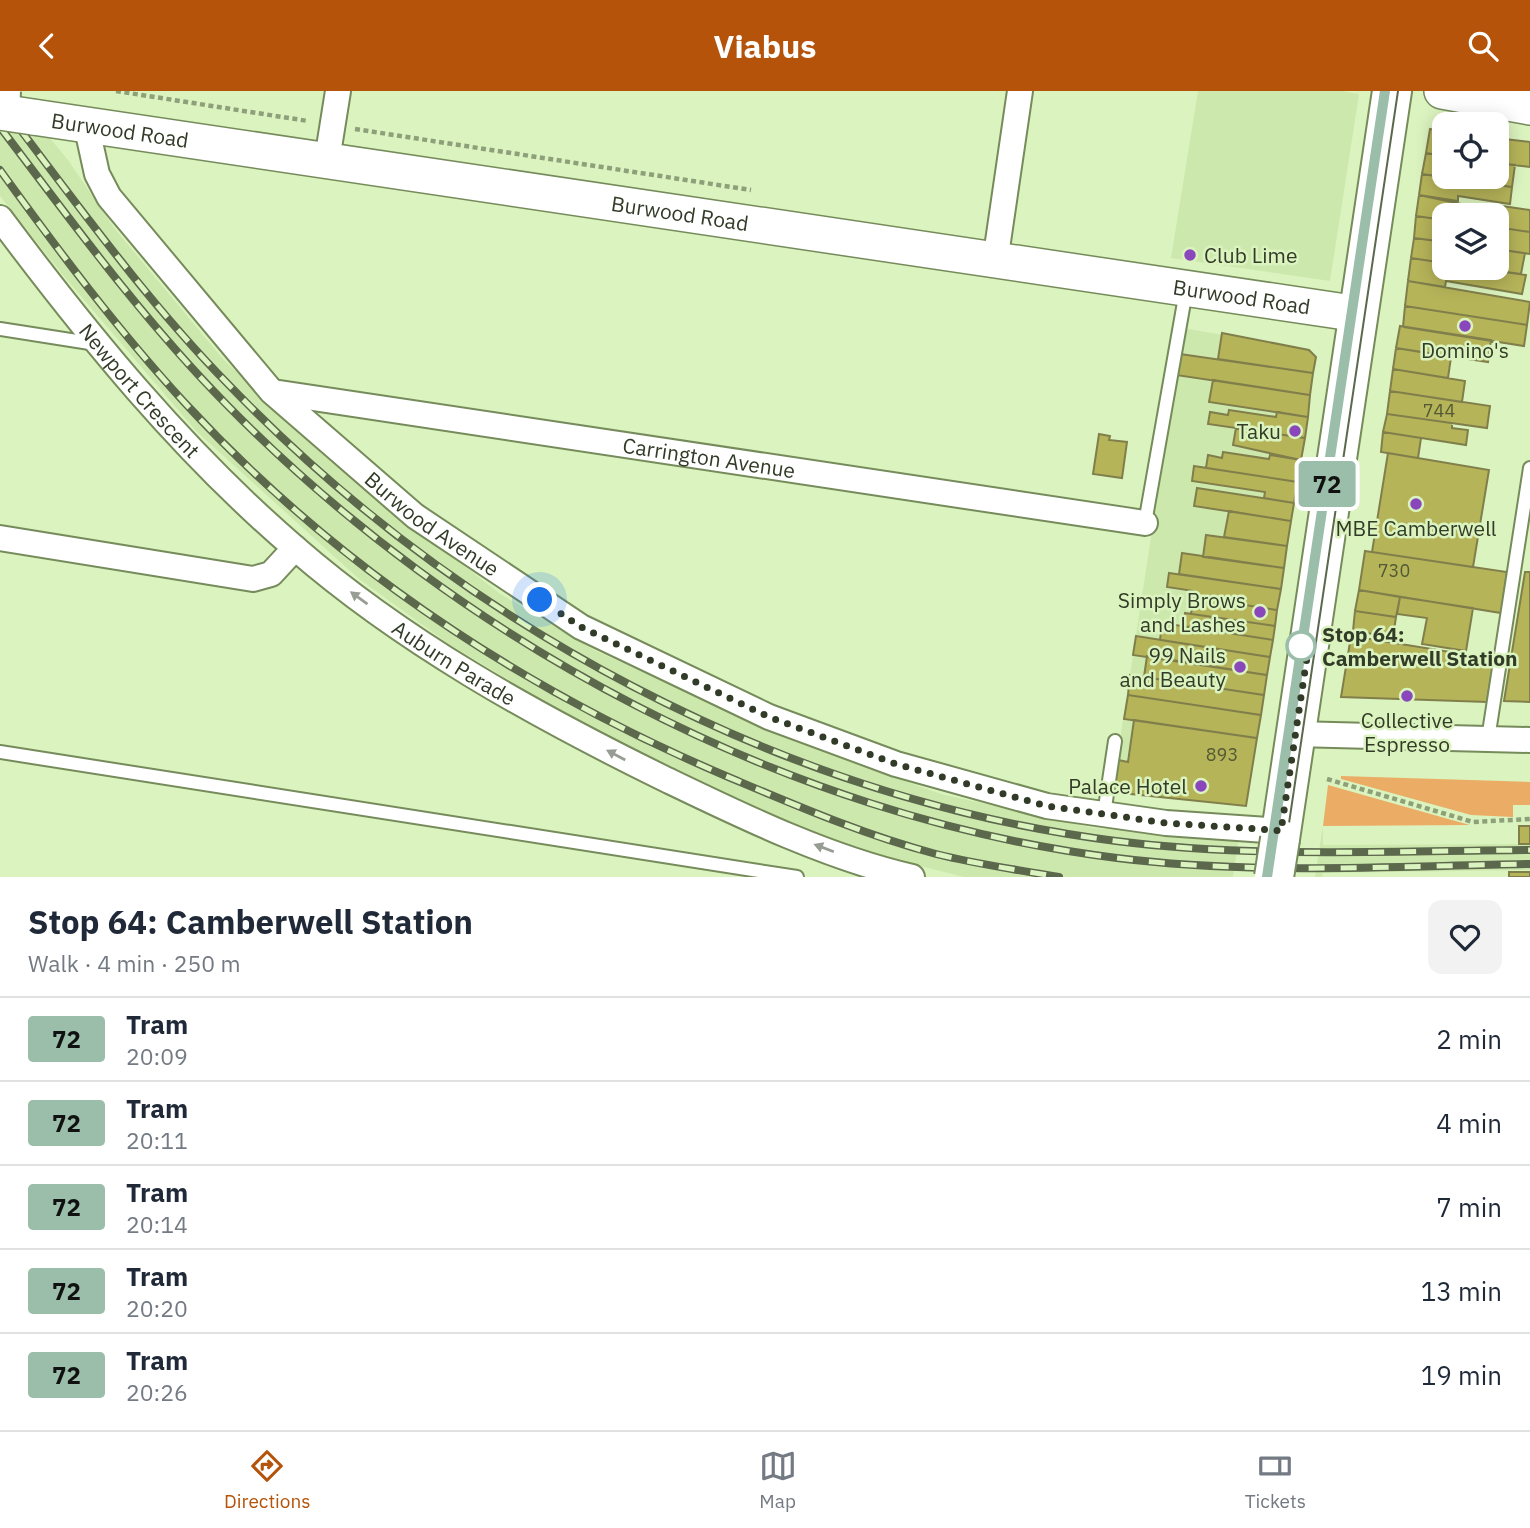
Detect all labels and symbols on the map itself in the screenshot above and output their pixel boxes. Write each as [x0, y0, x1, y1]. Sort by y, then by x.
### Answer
street label: Burwood Road [49, 106, 191, 154]
street label: Burwood Road [609, 189, 750, 237]
place label: Club Lime [1204, 241, 1297, 269]
marker: Club Lime [1182, 247, 1198, 263]
street label: Burwood Road [1171, 273, 1312, 321]
street label: Newport Crescent [73, 317, 206, 464]
marker: Domino's [1457, 318, 1473, 334]
place label: Domino's [1421, 336, 1509, 364]
house number: 744 [1423, 399, 1455, 422]
place label: Taku [1236, 417, 1281, 445]
marker: Taku [1287, 423, 1303, 439]
street label: Carrington Avenue [621, 431, 797, 484]
line badge: 72 [1296, 461, 1358, 507]
street label: Burwood Avenue [359, 465, 505, 582]
marker: MBE Camberwell [1408, 496, 1424, 512]
place label: MBE Camberwell [1336, 514, 1497, 542]
house number: 730 [1378, 559, 1410, 582]
your location [522, 582, 557, 617]
place label: Simply Brows and Lashes [1118, 586, 1246, 638]
one-way arrow [350, 591, 369, 605]
marker: Simply Brows and Lashes [1252, 604, 1268, 620]
street label: Auburn Parade [387, 614, 521, 712]
place label: Stop 64: Camberwell Station [1322, 620, 1518, 672]
marker: Stop 64: Camberwell Station [1286, 631, 1316, 661]
place label: 99 Nails and Beauty [1119, 641, 1227, 693]
marker: 99 Nails and Beauty [1232, 659, 1248, 675]
marker: Collective Espresso [1399, 688, 1415, 704]
place label: Collective Espresso [1361, 706, 1453, 758]
house number: 893 [1206, 743, 1238, 766]
one-way arrow [606, 749, 626, 760]
place label: Palace Hotel [1068, 772, 1187, 800]
marker: Palace Hotel [1193, 778, 1209, 794]
one-way arrow [813, 842, 834, 853]

